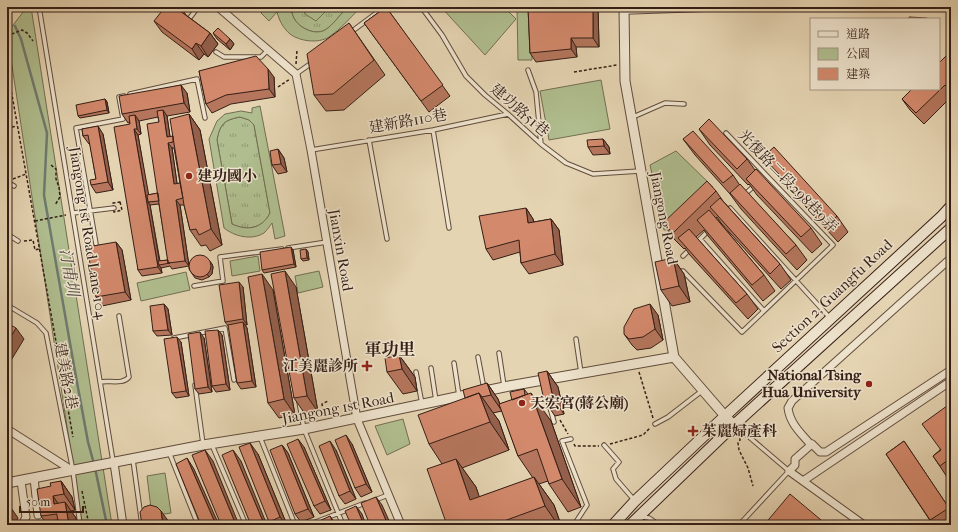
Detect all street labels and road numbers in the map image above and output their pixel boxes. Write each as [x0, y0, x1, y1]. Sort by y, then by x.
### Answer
street label: 建功路51巷 [487, 80, 553, 140]
street label: 建新路110巷 [368, 105, 448, 137]
street label: 光復路二段298巷9弄 [734, 126, 842, 236]
street label: Jiangong 1st Road Lane 104 [65, 144, 111, 322]
street label: Jiangong Road [646, 169, 682, 267]
street label: Jianxin Road [325, 207, 357, 293]
street label: Section 2, Guangfu Road [768, 235, 897, 356]
street label: 建美路2巷 [51, 341, 81, 411]
street label: Jiangong 1st Road [279, 388, 396, 428]

